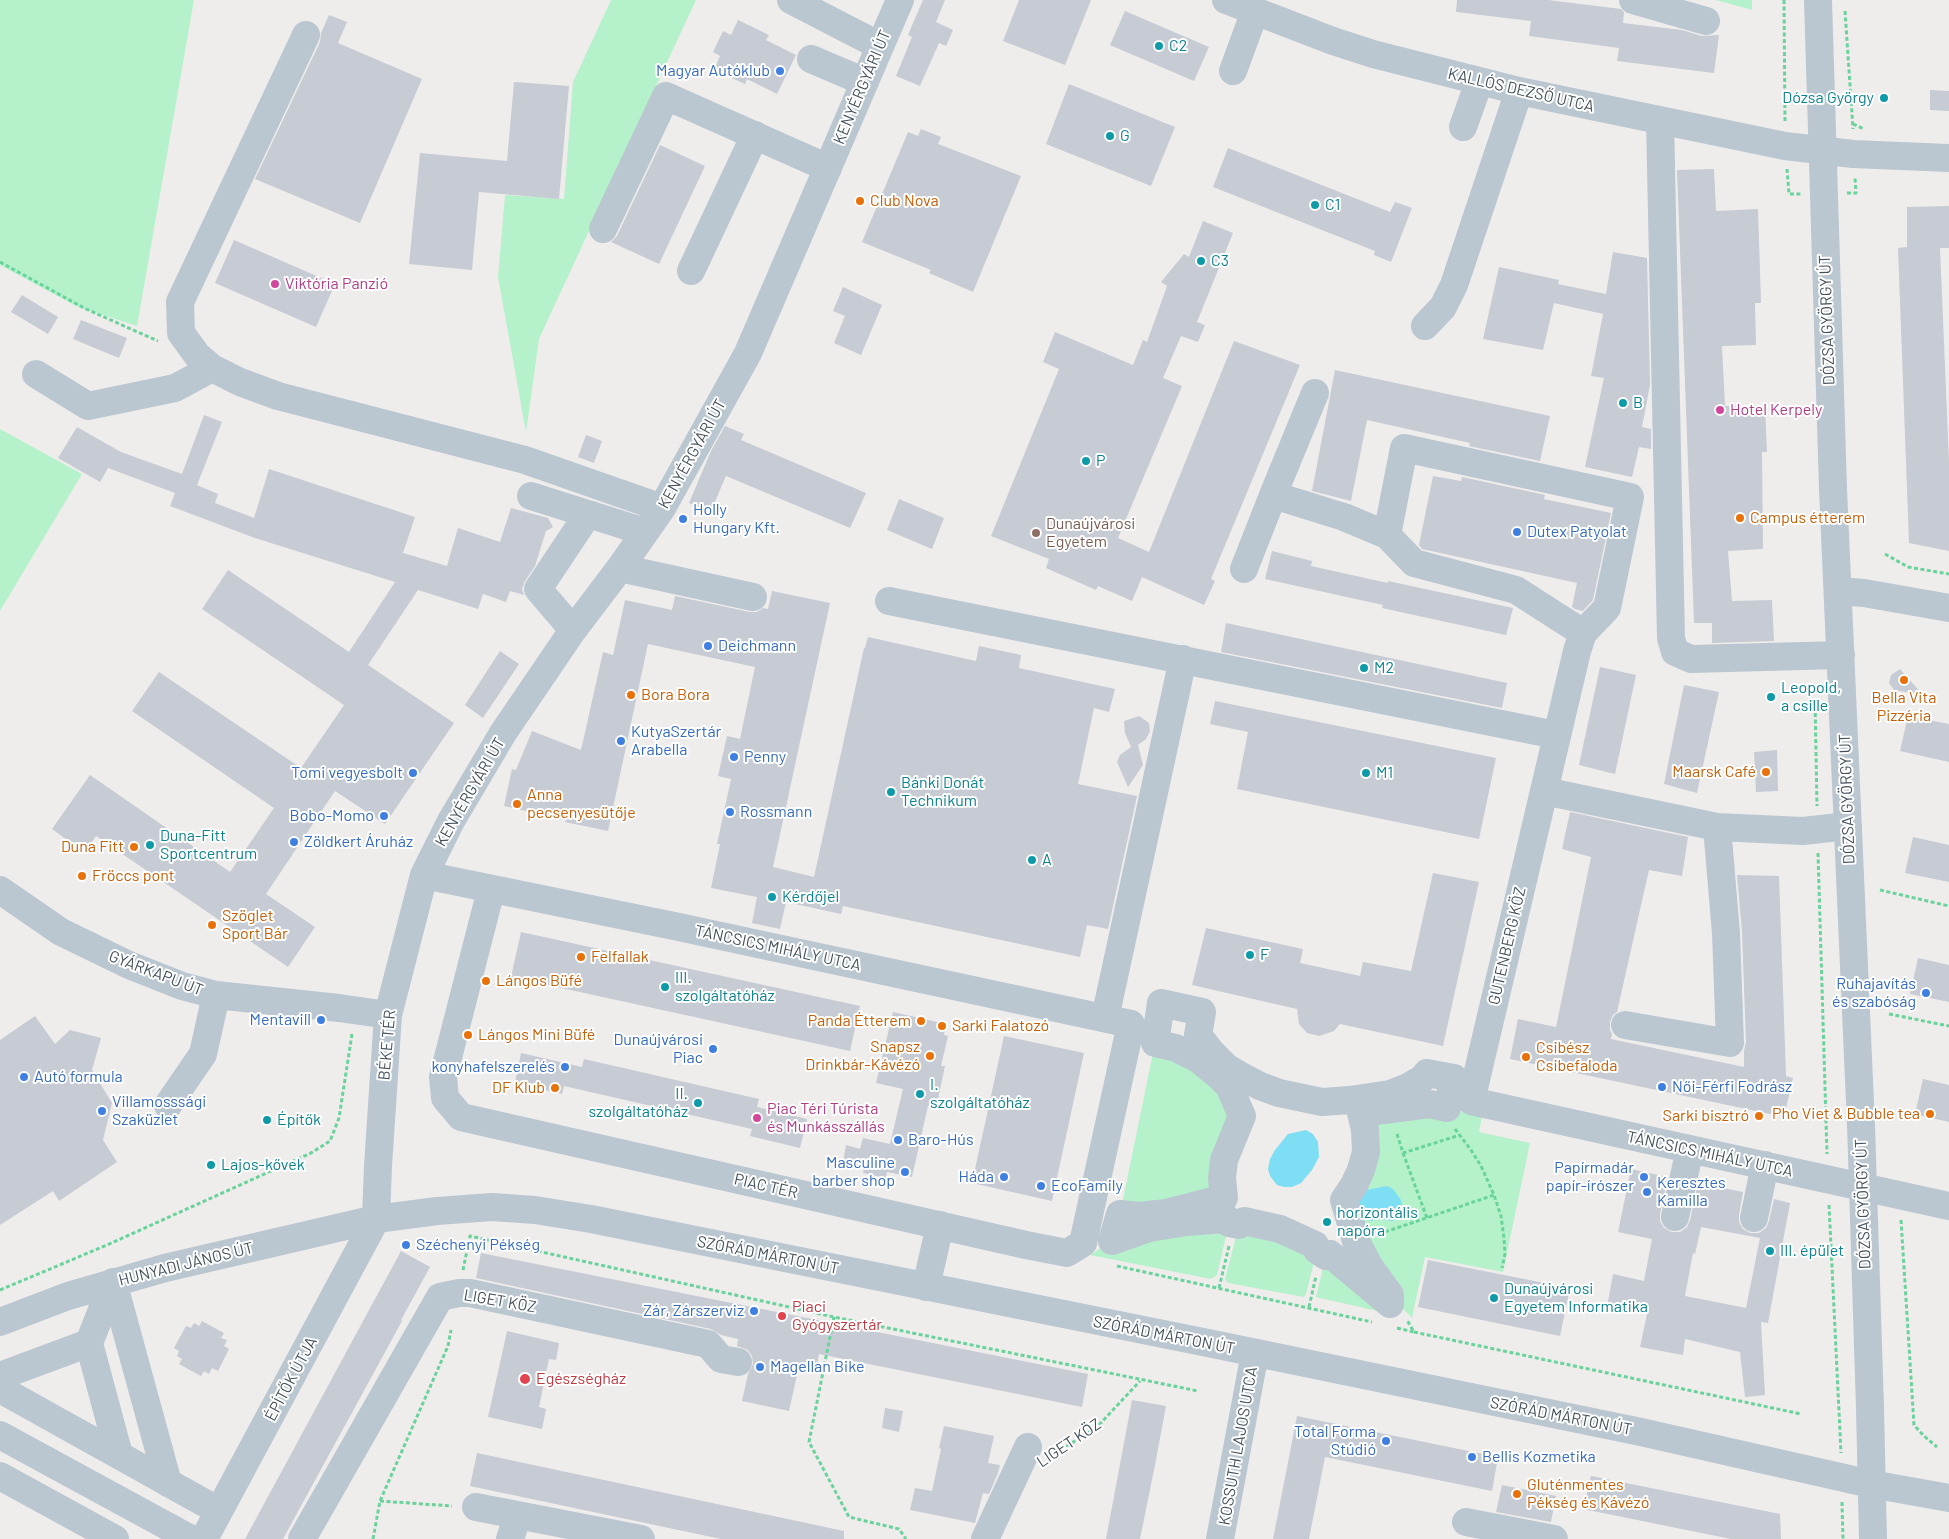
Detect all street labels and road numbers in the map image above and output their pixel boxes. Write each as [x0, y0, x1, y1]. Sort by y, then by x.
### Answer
street label: KENYÉRGYÁRI ÚT [829, 27, 895, 147]
street label: KALLÓS DEZSŐ UTCA [1446, 64, 1596, 116]
street label: DÓZSA GYÖRGY ÚT [1815, 255, 1839, 385]
street label: KENYÉRGYÁRI ÚT [654, 396, 730, 512]
street label: KENYÉRGYÁRI ÚT [431, 734, 509, 850]
street label: DÓZSA GYÖRGY ÚT [1835, 734, 1859, 864]
street label: GUTENBERG KÖZ [1484, 885, 1530, 1007]
street label: TÁNCSICS MIHÁLY UTCA [693, 921, 863, 975]
street label: GYÁRKAPU ÚT [106, 946, 206, 1000]
street label: BÉKE TÉR [374, 1009, 400, 1081]
street label: TÁNCSICS MIHÁLY UTCA [1625, 1127, 1795, 1181]
street label: DÓZSA GYÖRGY ÚT [1851, 1139, 1875, 1269]
street label: PIAC TÉR [732, 1169, 800, 1203]
street label: SZÓRÁD MÁRTON ÚT [696, 1232, 840, 1278]
street label: HUNYADI JÁNOS ÚT [117, 1238, 255, 1290]
street label: LIGET KÖZ [462, 1285, 538, 1317]
street label: SZÓRÁD MÁRTON ÚT [1092, 1312, 1236, 1358]
street label: ÉPÍTŐK ÚTJA [261, 1334, 321, 1424]
street label: KOSSUTH LAJOS UTCA [1215, 1365, 1261, 1527]
street label: SZÓRÁD MÁRTON ÚT [1489, 1393, 1633, 1439]
street label: LIGET KÖZ [1033, 1415, 1105, 1471]

